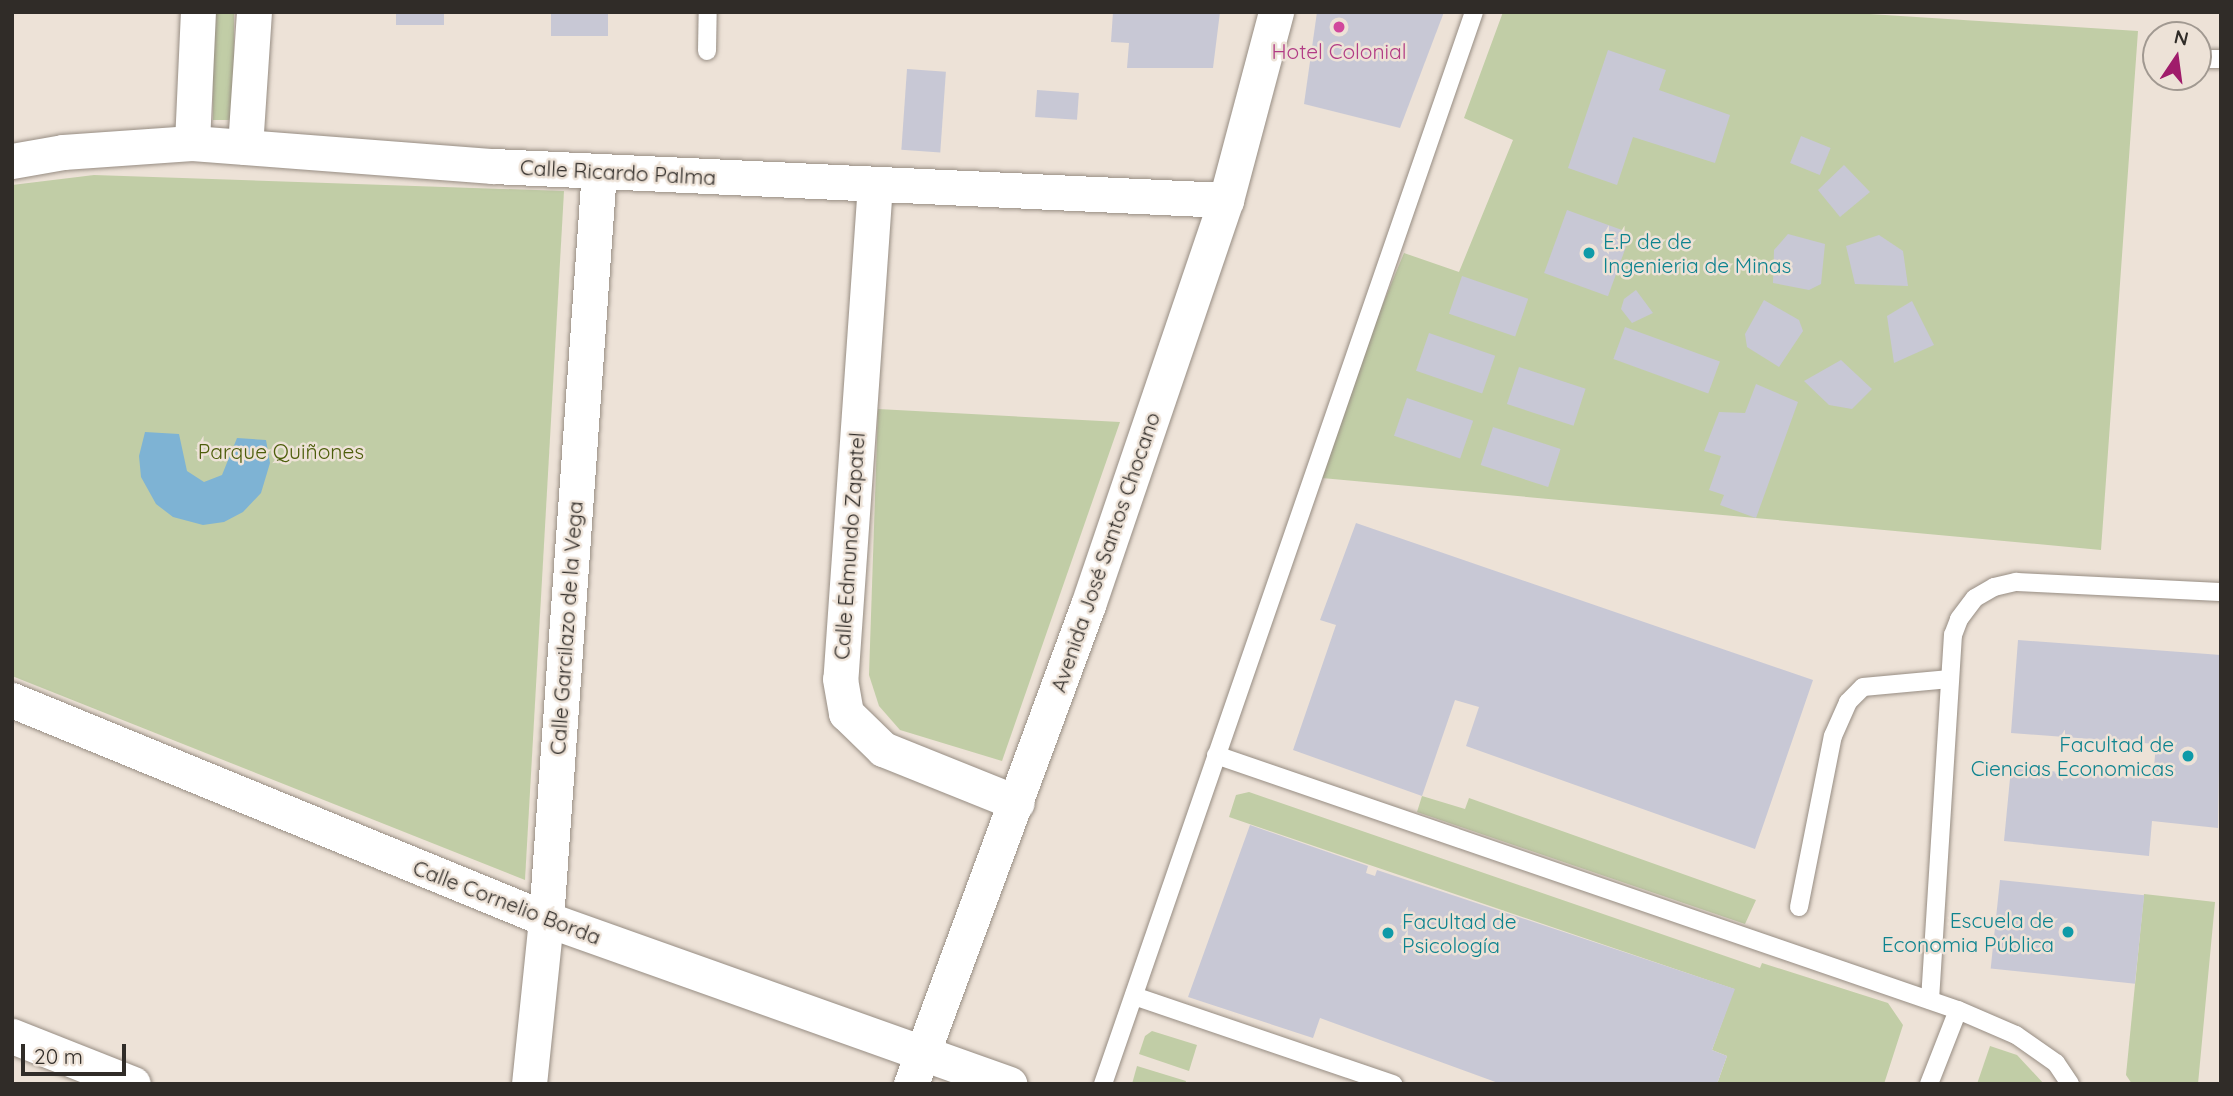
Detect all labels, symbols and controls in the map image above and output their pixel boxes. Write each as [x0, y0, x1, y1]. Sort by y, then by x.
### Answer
marker: Hotel Colonial [1331, 19, 1347, 35]
north arrow [2142, 21, 2212, 91]
text: N [2172, 24, 2191, 51]
place label: Hotel Colonial [1271, 38, 1407, 64]
street label: Calle Ricardo Palma [519, 154, 717, 190]
place label: E.P de de Ingenieria de Minas [1603, 228, 1791, 278]
marker: E.P de de Ingenieria de Minas [1581, 245, 1597, 261]
street label: Avenida José Santos Chocano [1045, 409, 1165, 695]
street label: Calle Edmundo Zapatel [828, 431, 870, 661]
park label: Parque Quiñones [198, 438, 364, 464]
street label: Calle Garcilazo de la Vega [545, 500, 587, 756]
place label: Facultad de Ciencias Economicas [1971, 731, 2174, 781]
marker: Facultad de Ciencias Economicas [2180, 748, 2196, 764]
street label: Calle Cornelio Borda [410, 855, 604, 949]
place label: Escuela de Economia Pública [1882, 907, 2054, 957]
place label: Facultad de Psicología [1402, 908, 1517, 958]
marker: Escuela de Economia Pública [2060, 924, 2076, 940]
marker: Facultad de Psicología [1380, 925, 1396, 941]
scale bar [24, 1030, 130, 1074]
text: 20 m [34, 1043, 83, 1069]

